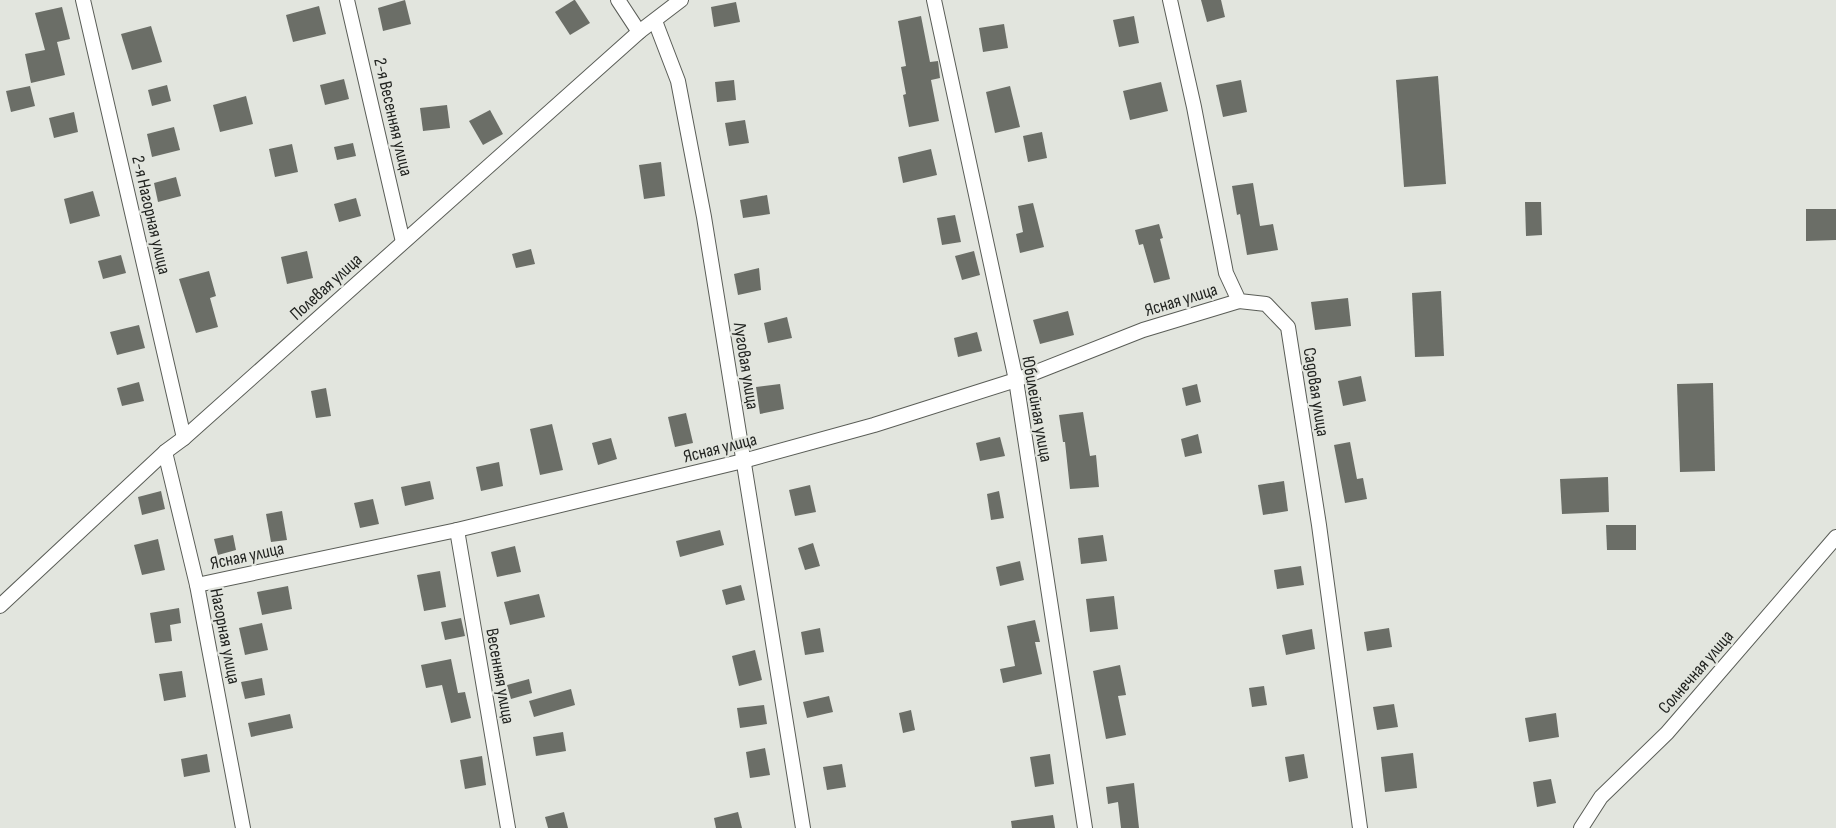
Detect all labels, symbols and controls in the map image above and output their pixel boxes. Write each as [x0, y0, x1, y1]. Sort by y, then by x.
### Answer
street label: 2-я Весенняя улица [369, 56, 417, 178]
street label: 2-я Нагорная улица [127, 154, 175, 276]
street label: Полевая улица [286, 249, 366, 325]
street label: Ясная улица [1142, 279, 1220, 321]
street label: Луговая улица [729, 320, 763, 411]
street label: Садовая улица [1299, 346, 1333, 438]
street label: Юбилейная улица [1017, 354, 1057, 464]
street label: Ясная улица [681, 429, 759, 467]
street label: Ясная улица [208, 538, 286, 574]
street label: Нагорная улица [205, 586, 245, 686]
street label: Солнечная улица [1654, 626, 1738, 718]
street label: Весенняя улица [481, 627, 519, 726]

